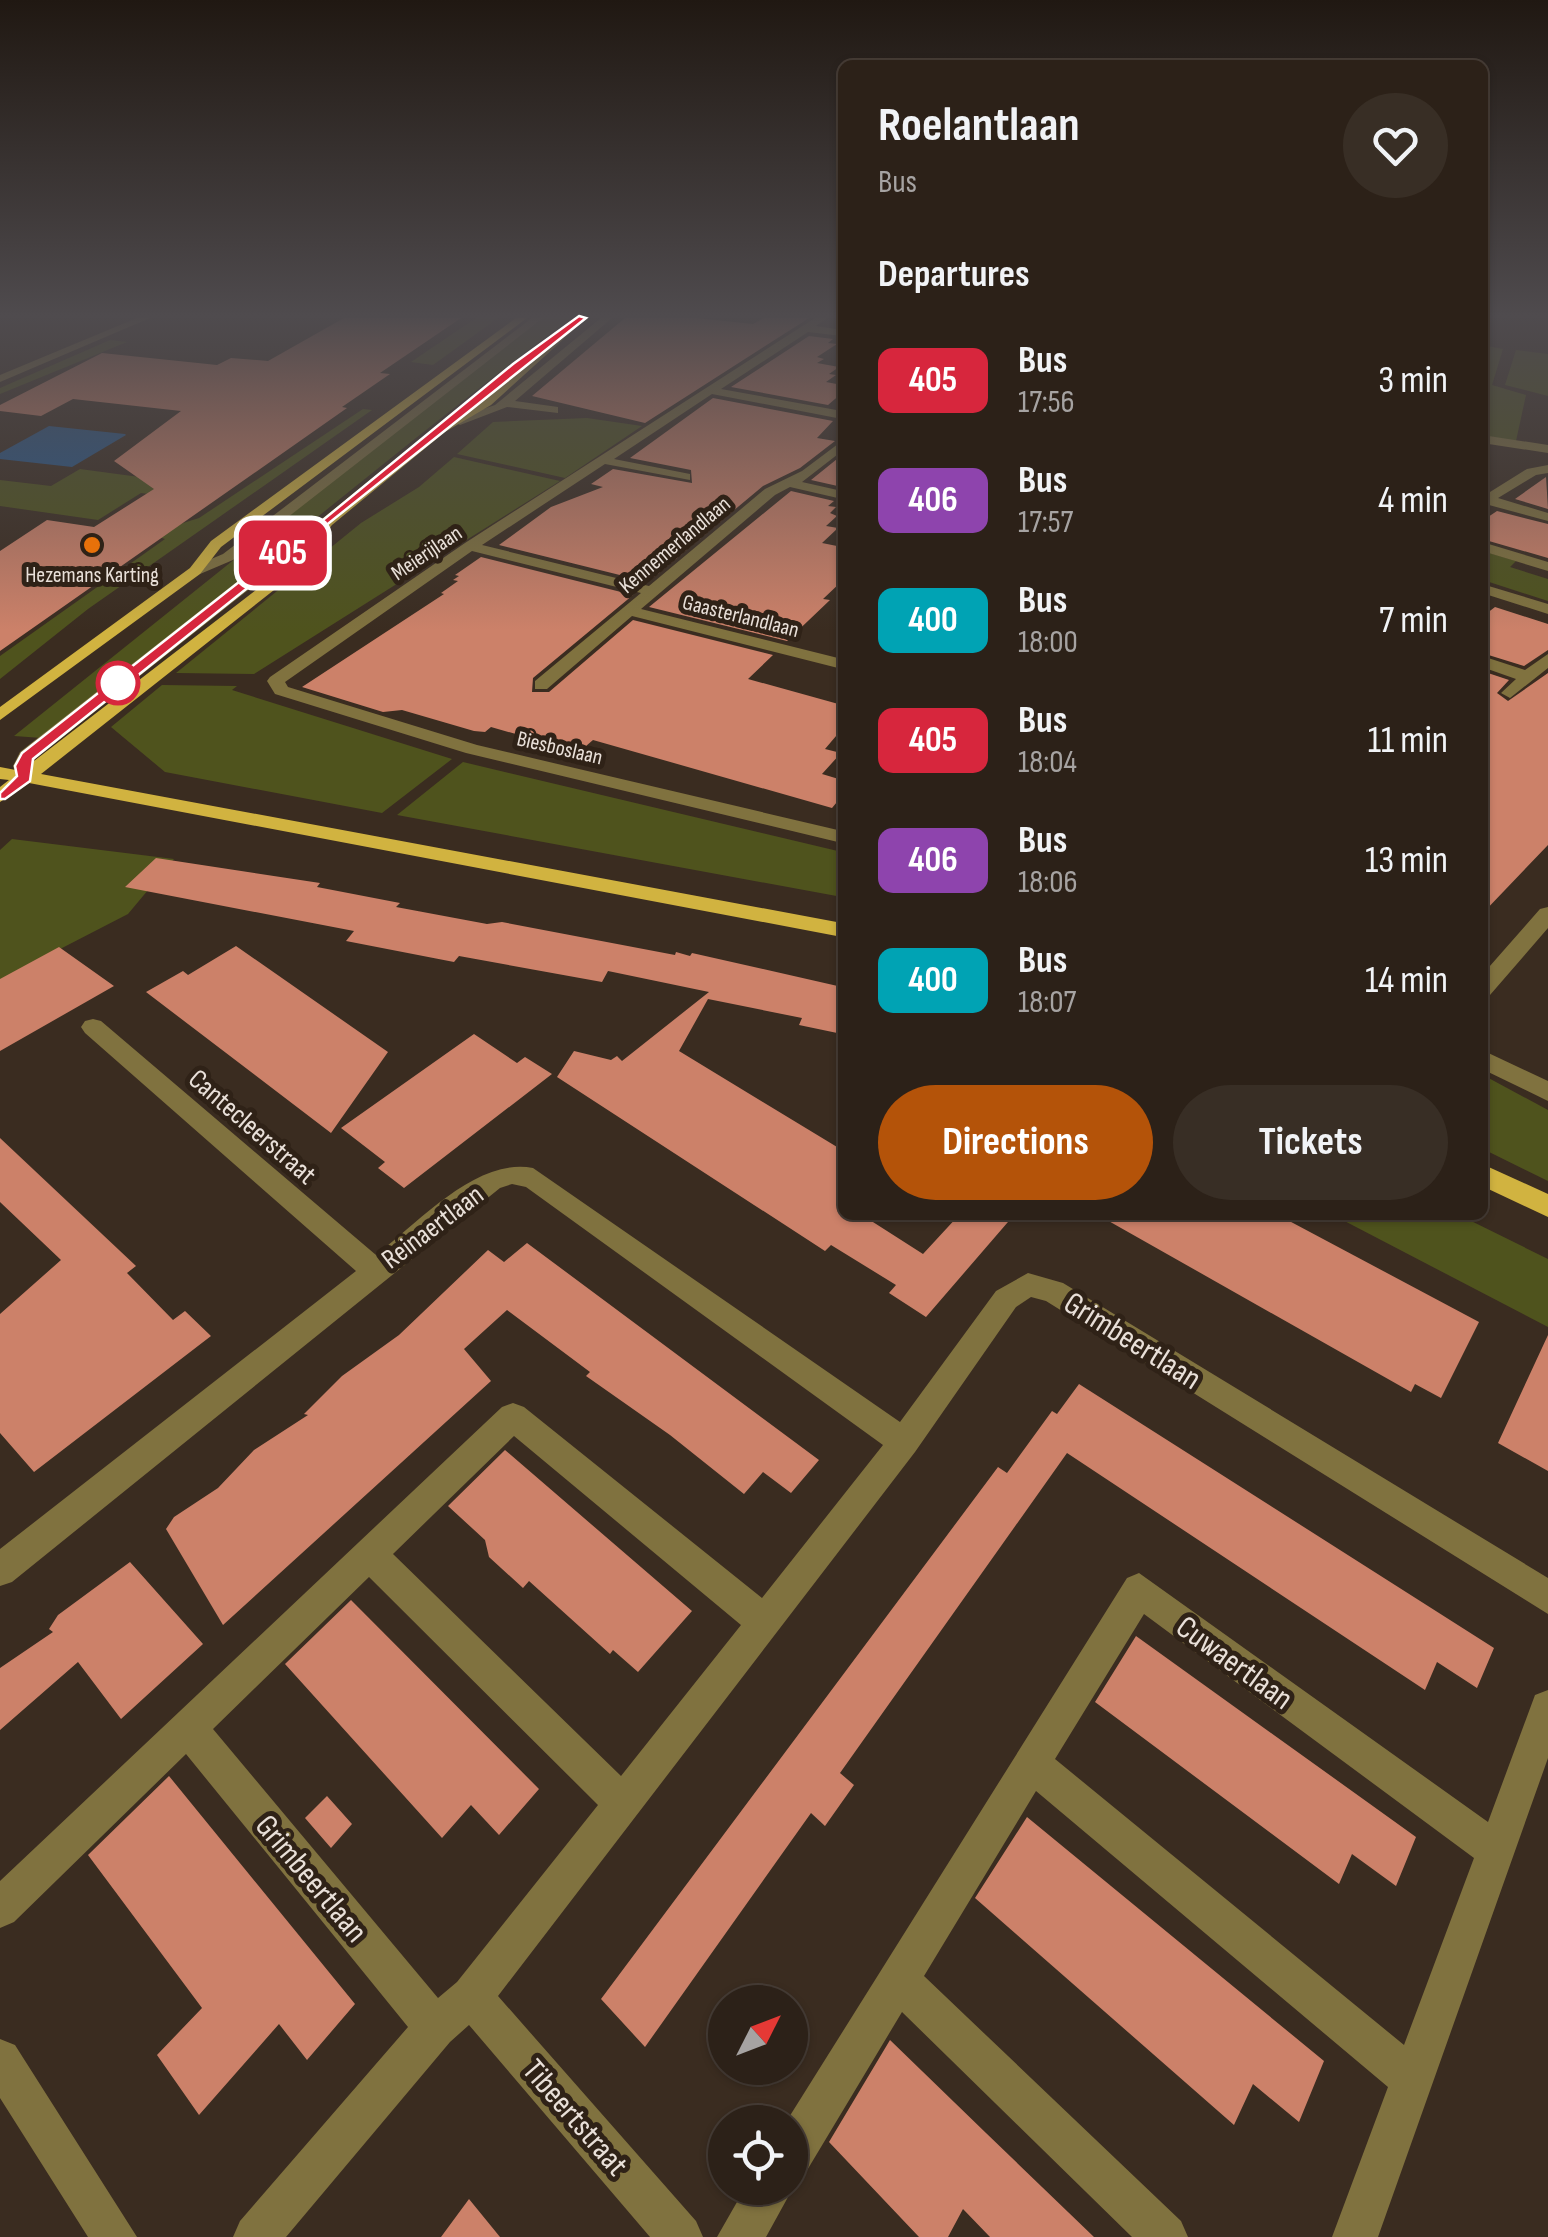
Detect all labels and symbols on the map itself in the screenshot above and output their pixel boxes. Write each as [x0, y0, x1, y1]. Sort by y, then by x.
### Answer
street label: Kennemerlandlaan [614, 491, 736, 600]
line badge: 405 [226, 520, 340, 586]
street label: Meierijlaan [386, 520, 467, 587]
marker: Hezemans Karting [81, 534, 103, 556]
place label: Hezemans Karting [25, 562, 159, 589]
street label: Gaasterlandlaan [680, 589, 802, 644]
unlabelled marker [97, 662, 139, 704]
street label: Biesboslaan [514, 725, 605, 771]
street label: Cantecleerstraat [181, 1063, 323, 1192]
street label: Reinaertlaan [376, 1178, 490, 1276]
street label: Grimbeertlaan [1056, 1284, 1208, 1399]
street label: Cuwaertlaan [1168, 1608, 1300, 1719]
street label: Grimbeertlaan [246, 1807, 375, 1951]
north arrow [708, 1985, 808, 2085]
street label: Tibeertstraat [514, 2052, 636, 2184]

